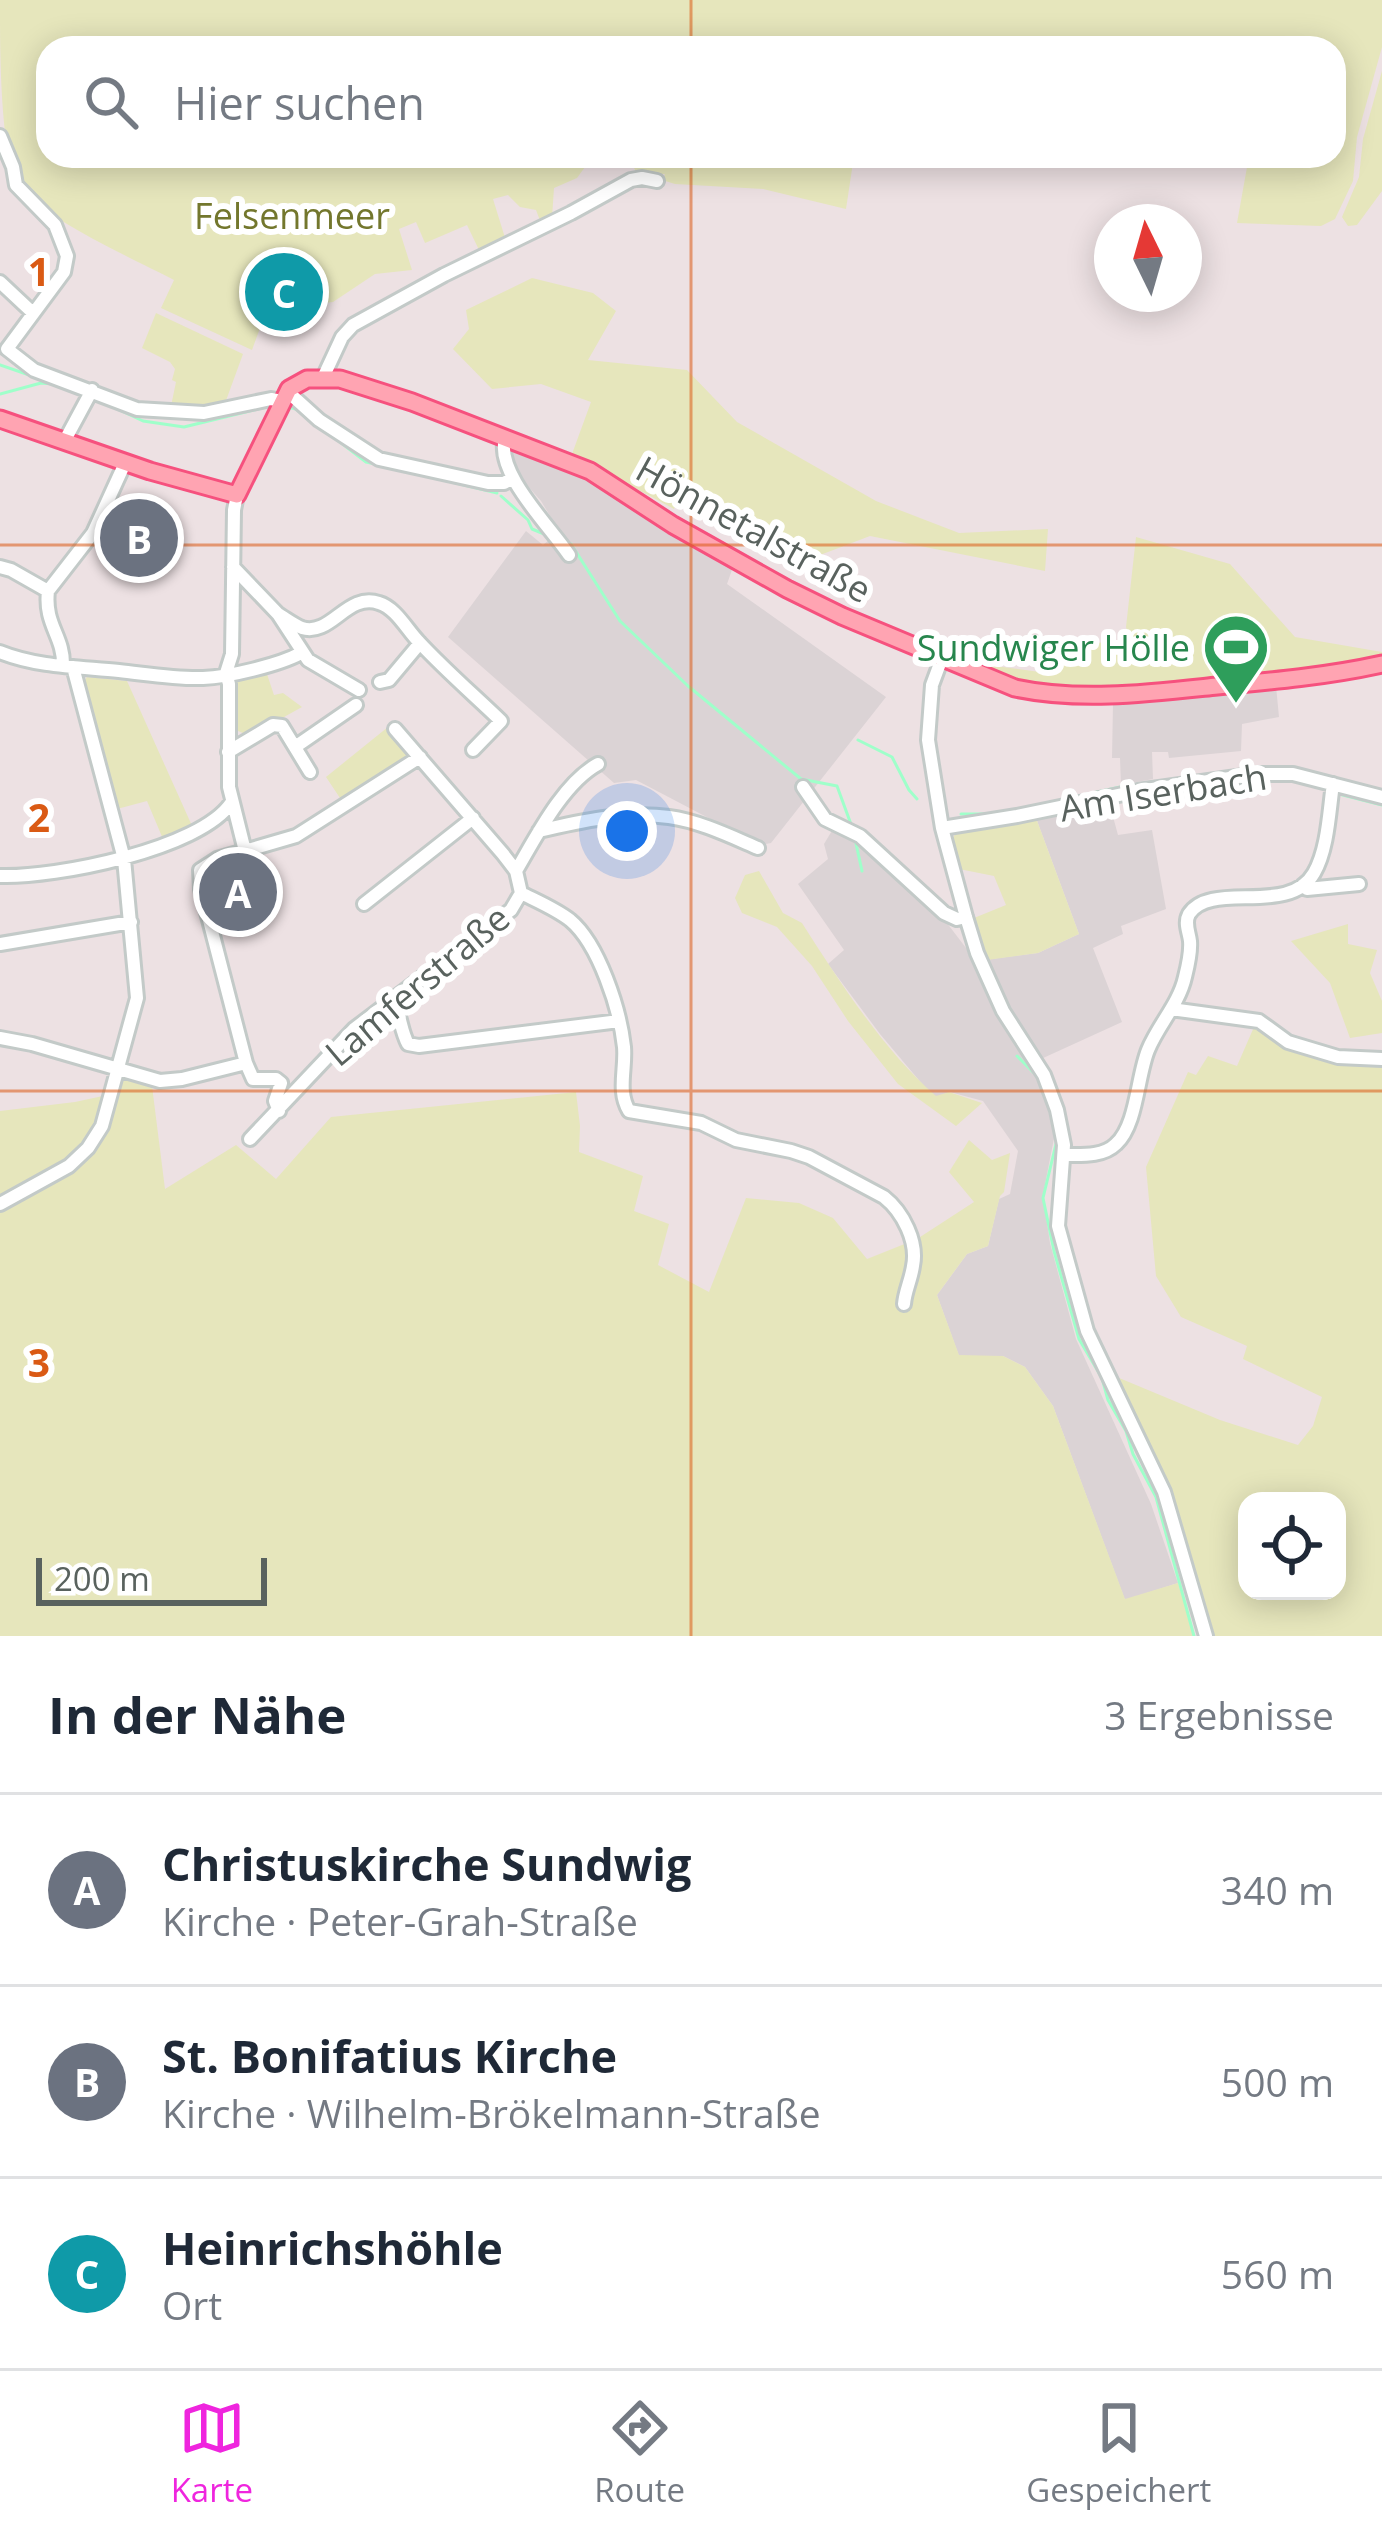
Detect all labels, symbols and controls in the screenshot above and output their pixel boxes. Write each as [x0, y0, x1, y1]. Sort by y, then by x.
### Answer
search box [36, 36, 1346, 168]
icon: search [78, 69, 144, 135]
text: Hier suchen [174, 72, 425, 133]
park label: Felsenmeer [194, 191, 390, 240]
north arrow [1094, 204, 1202, 312]
text: 1 [28, 244, 50, 297]
pin: C [245, 247, 323, 337]
street label: Hönnetalstraße [628, 444, 880, 614]
pin: B [100, 493, 178, 583]
sports icon: Sundwiger Hölle [1201, 612, 1271, 706]
place label: Sundwiger Hölle [917, 623, 1190, 672]
street label: Am Iserbach [1056, 751, 1270, 833]
text: 2 [28, 790, 50, 843]
your location [597, 801, 657, 861]
pin: A [199, 847, 277, 937]
street label: Lamferstraße [314, 893, 520, 1077]
text: 3 [28, 1335, 50, 1388]
map controls [1238, 1492, 1346, 1600]
button: locate [1238, 1492, 1346, 1600]
scale bar [36, 1552, 267, 1605]
text: 200 m [54, 1556, 150, 1601]
text: In der Nähe [48, 1679, 346, 1749]
text: 3 Ergebnisse [1104, 1688, 1334, 1741]
text: Christuskirche Sundwig [162, 1833, 691, 1894]
text: A [74, 1863, 100, 1916]
text: 340 m [1221, 1863, 1334, 1916]
text: Kirche · Peter-Grah-Straße [162, 1894, 638, 1947]
text: St. Bonifatius Kirche [162, 2025, 617, 2086]
text: B [74, 2055, 100, 2108]
text: 500 m [1221, 2055, 1334, 2108]
text: Kirche · Wilhelm-Brökelmann-Straße [162, 2086, 821, 2139]
text: Heinrichshöhle [162, 2217, 503, 2278]
text: C [75, 2247, 99, 2300]
text: 560 m [1221, 2247, 1334, 2300]
text: Ort [162, 2278, 222, 2331]
tab: Karte [171, 2395, 253, 2512]
tab: Route [594, 2395, 685, 2512]
tab: Gespeichert [1026, 2395, 1211, 2512]

